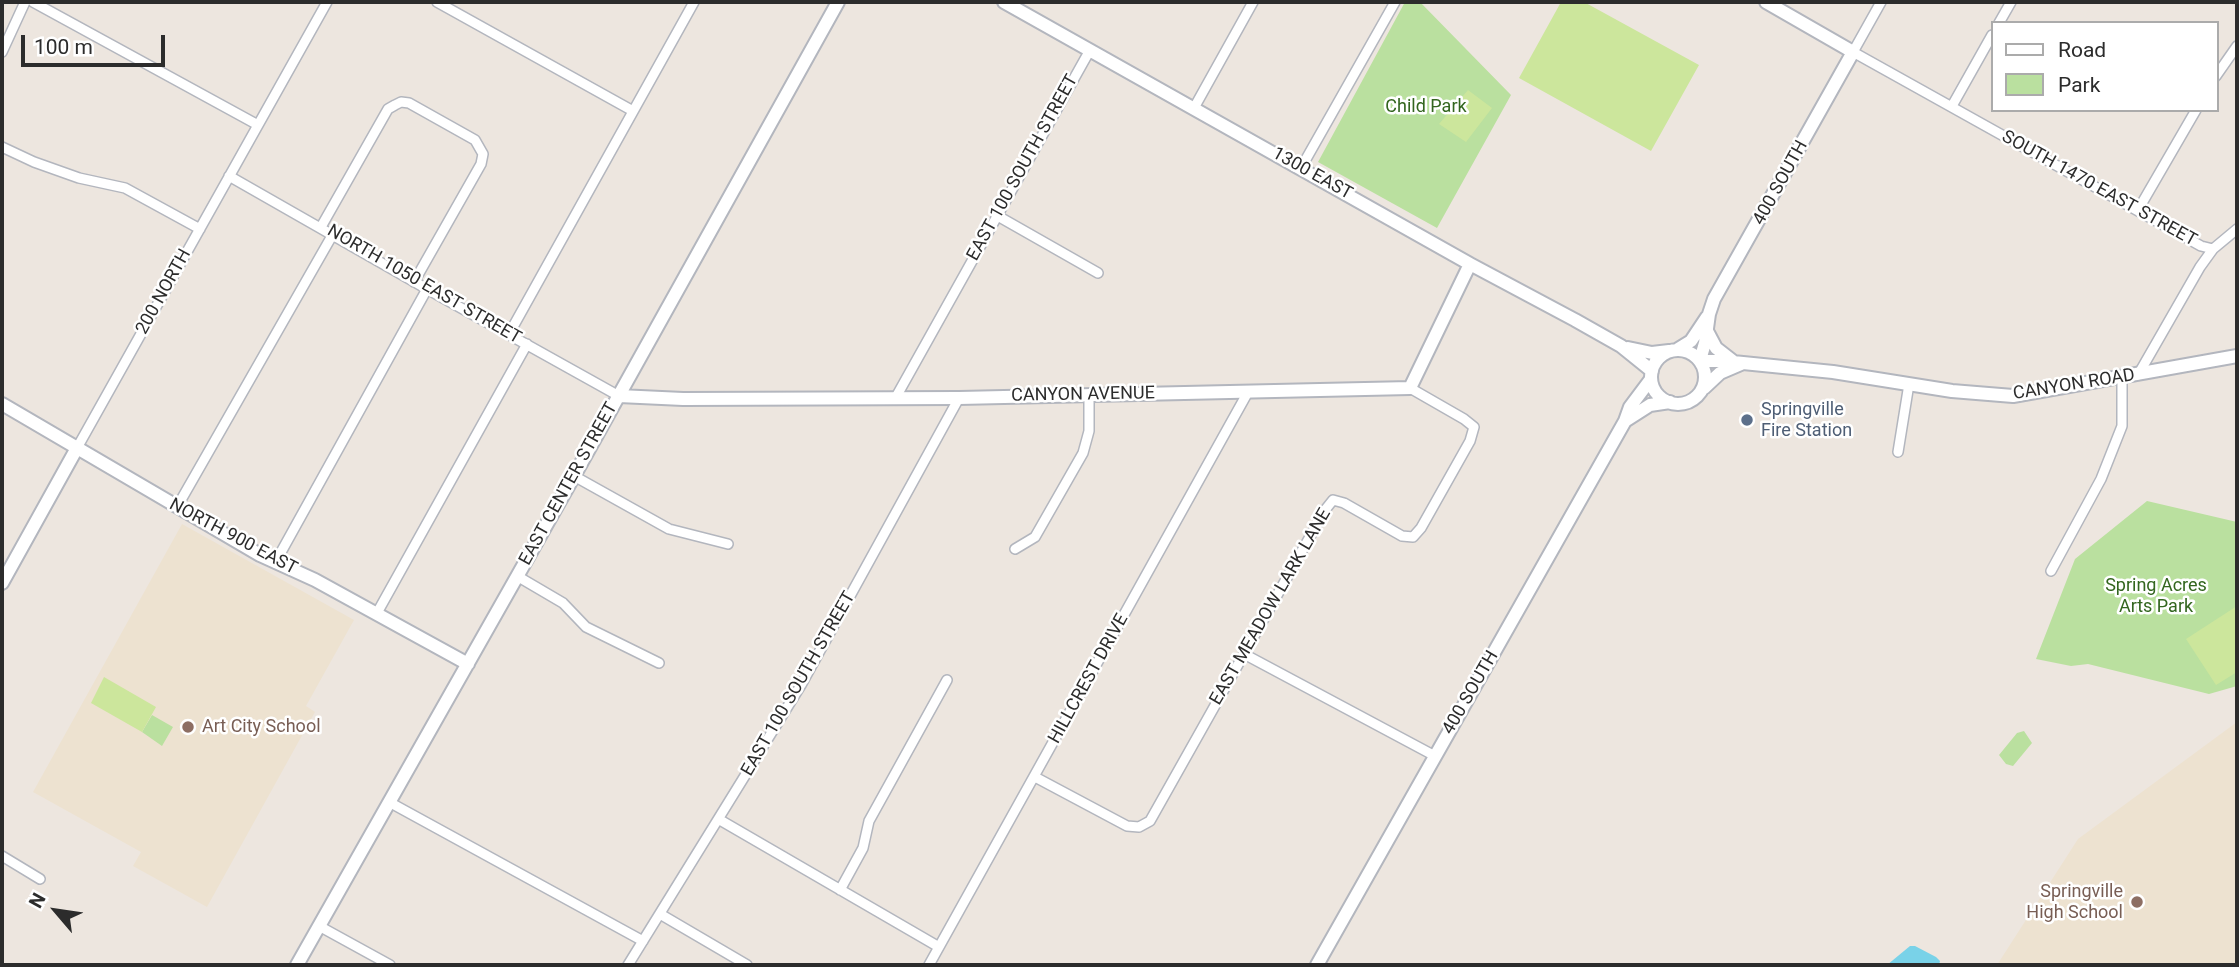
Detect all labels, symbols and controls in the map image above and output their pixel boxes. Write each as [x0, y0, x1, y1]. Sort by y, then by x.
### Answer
scale bar [24, 21, 168, 65]
legend [1990, 21, 2218, 112]
text: 100 m [34, 35, 93, 59]
text: Road [2058, 38, 2106, 62]
street label: EAST 100 SOUTH STREET [963, 71, 1083, 265]
text: Park [2058, 73, 2100, 97]
park label: Child Park [1385, 96, 1467, 118]
street label: SOUTH 1470 EAST STREET [1998, 126, 2200, 252]
street label: 400 SOUTH [1749, 137, 1813, 229]
street label: 1300 EAST [1268, 143, 1356, 205]
street label: NORTH 1050 EAST STREET [323, 221, 525, 349]
street label: 200 NORTH [132, 246, 196, 338]
street label: CANYON ROAD [2011, 365, 2137, 405]
street label: CANYON AVENUE [1011, 383, 1155, 407]
street label: EAST CENTER STREET [515, 399, 623, 569]
place label: Springville Fire Station [1761, 399, 1852, 442]
marker: Springville Fire Station [1739, 412, 1755, 428]
street label: NORTH 900 EAST [165, 494, 301, 580]
street label: EAST MEADOW LARK LANE [1206, 505, 1336, 709]
park label: Spring Acres Arts Park [2105, 575, 2207, 618]
street label: EAST 100 SOUTH STREET [737, 588, 861, 780]
street label: HILLCREST DRIVE [1044, 610, 1134, 748]
street label: 400 SOUTH [1438, 647, 1504, 739]
place label: Art City School [202, 716, 321, 738]
marker: Art City School [180, 719, 196, 735]
north arrow [21, 876, 91, 946]
place label: Springville High School [2026, 881, 2123, 924]
text: N [24, 889, 51, 912]
marker: Springville High School [2129, 894, 2145, 910]

